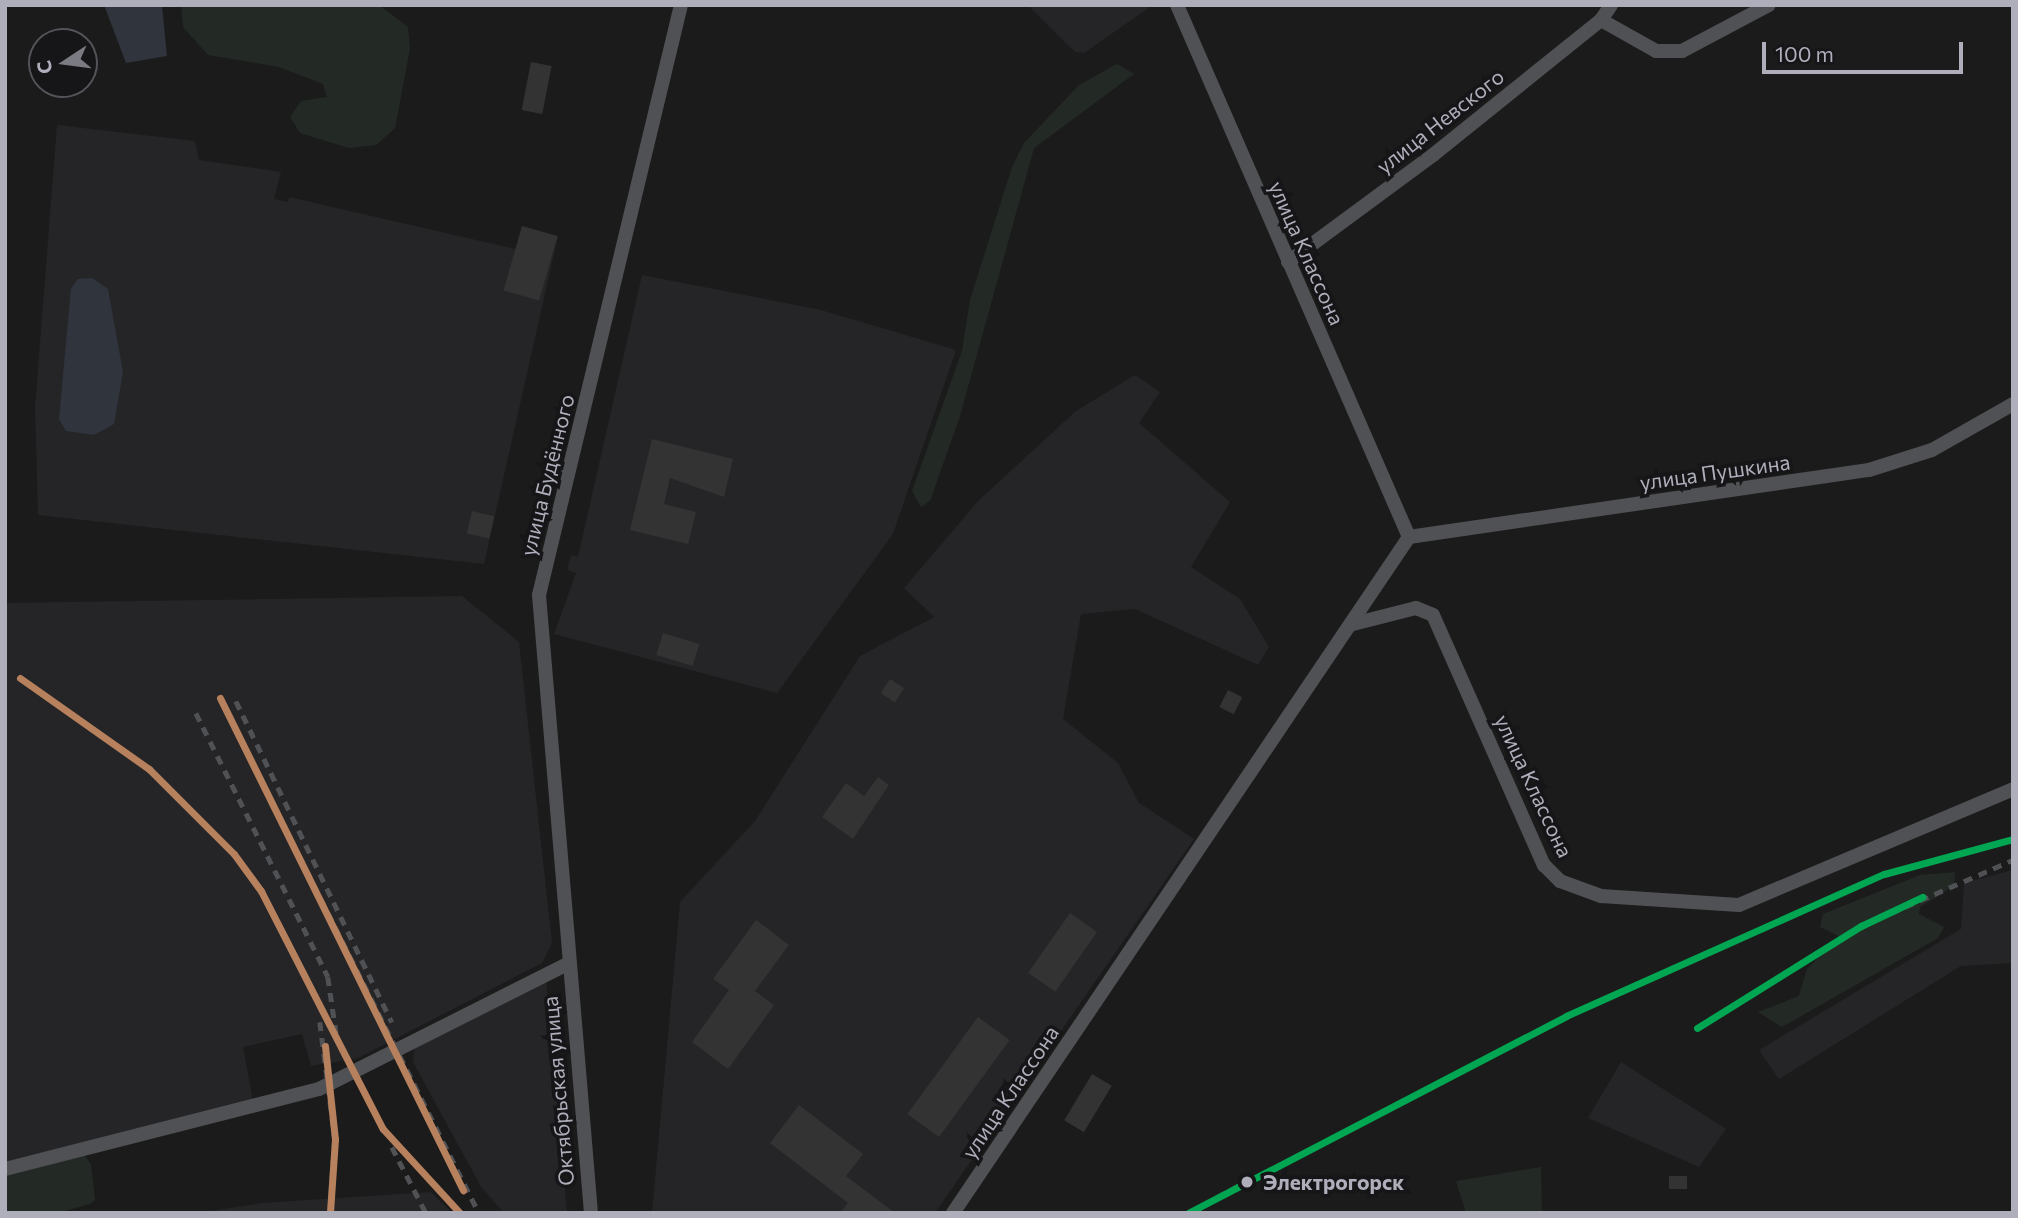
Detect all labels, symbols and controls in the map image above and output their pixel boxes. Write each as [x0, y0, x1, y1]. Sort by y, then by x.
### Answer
north arrow [28, 28, 98, 98]
scale bar [1766, 28, 1967, 72]
text: 100 m [1775, 41, 1834, 66]
text: С [31, 58, 57, 76]
street label: улица Невского [1371, 63, 1509, 179]
street label: улица Классона [1264, 177, 1350, 329]
street label: улица Будённого [515, 392, 579, 558]
street label: улица Пушкина [1638, 449, 1792, 495]
street label: улица Классона [1490, 711, 1578, 861]
street label: Октябрьская улица [537, 995, 579, 1187]
street label: улица Классона [956, 1021, 1064, 1163]
place label: Электрогорск [1263, 1169, 1404, 1195]
marker: Электрогорск [1237, 1172, 1257, 1192]

